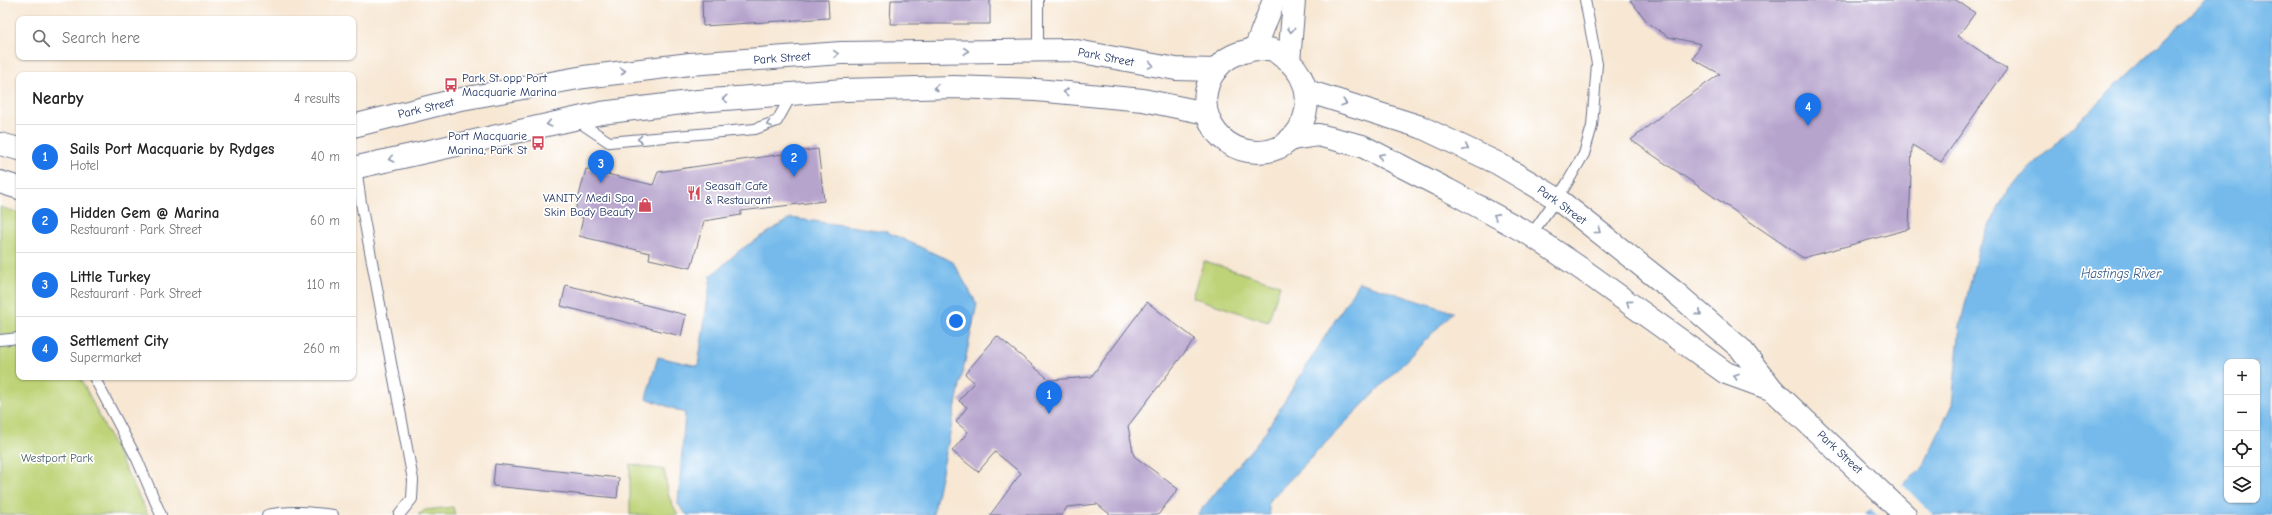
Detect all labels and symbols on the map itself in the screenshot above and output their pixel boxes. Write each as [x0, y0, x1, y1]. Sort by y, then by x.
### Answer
one-way arrow [1286, 27, 1295, 33]
street label: Park Street [1077, 45, 1136, 69]
one-way arrow [963, 47, 969, 56]
street label: Park Street [753, 49, 811, 67]
one-way arrow [833, 49, 839, 58]
one-way arrow [1148, 60, 1154, 69]
one-way arrow [620, 67, 626, 76]
place label: Park St opp Port Macquarie Marina [462, 71, 557, 99]
bus stop icon: Park St opp Port Macquarie Marina [443, 77, 459, 93]
one-way arrow [933, 84, 939, 92]
one-way arrow [1063, 88, 1069, 97]
pin: 4 [1795, 93, 1821, 126]
one-way arrow [722, 94, 728, 103]
street label: Park Street [397, 95, 456, 121]
one-way arrow [1340, 98, 1347, 107]
one-way arrow [546, 119, 552, 127]
one-way arrow [765, 119, 773, 127]
place label: Port Macquarie Marina, Park St [447, 129, 528, 157]
one-way arrow [637, 134, 643, 143]
bus stop icon: Port Macquarie Marina, Park St [530, 135, 546, 151]
one-way arrow [1461, 143, 1469, 151]
pin: 2 [781, 144, 807, 177]
pin: 3 [588, 150, 614, 183]
one-way arrow [1378, 153, 1385, 161]
one-way arrow [388, 155, 394, 163]
place label: Seasalt Cafe & Restaurant [705, 179, 772, 207]
street label: Park Street [1535, 183, 1590, 228]
restaurant icon: Seasalt Cafe & Restaurant [686, 185, 702, 201]
place label: VANITY Medi Spa Skin Body Beauty [543, 191, 635, 219]
shop icon: VANITY Medi Spa Skin Body Beauty [637, 197, 653, 213]
one-way arrow [1493, 214, 1500, 221]
one-way arrow [1593, 226, 1600, 233]
water label: Hastings River [2081, 266, 2162, 281]
one-way arrow [1627, 301, 1634, 308]
one-way arrow [1694, 308, 1702, 315]
your location [946, 311, 966, 331]
one-way arrow [1733, 373, 1740, 381]
pin: 1 [1036, 381, 1062, 414]
street label: Park Street [1814, 427, 1866, 477]
park label: Westport Park [21, 451, 93, 465]

